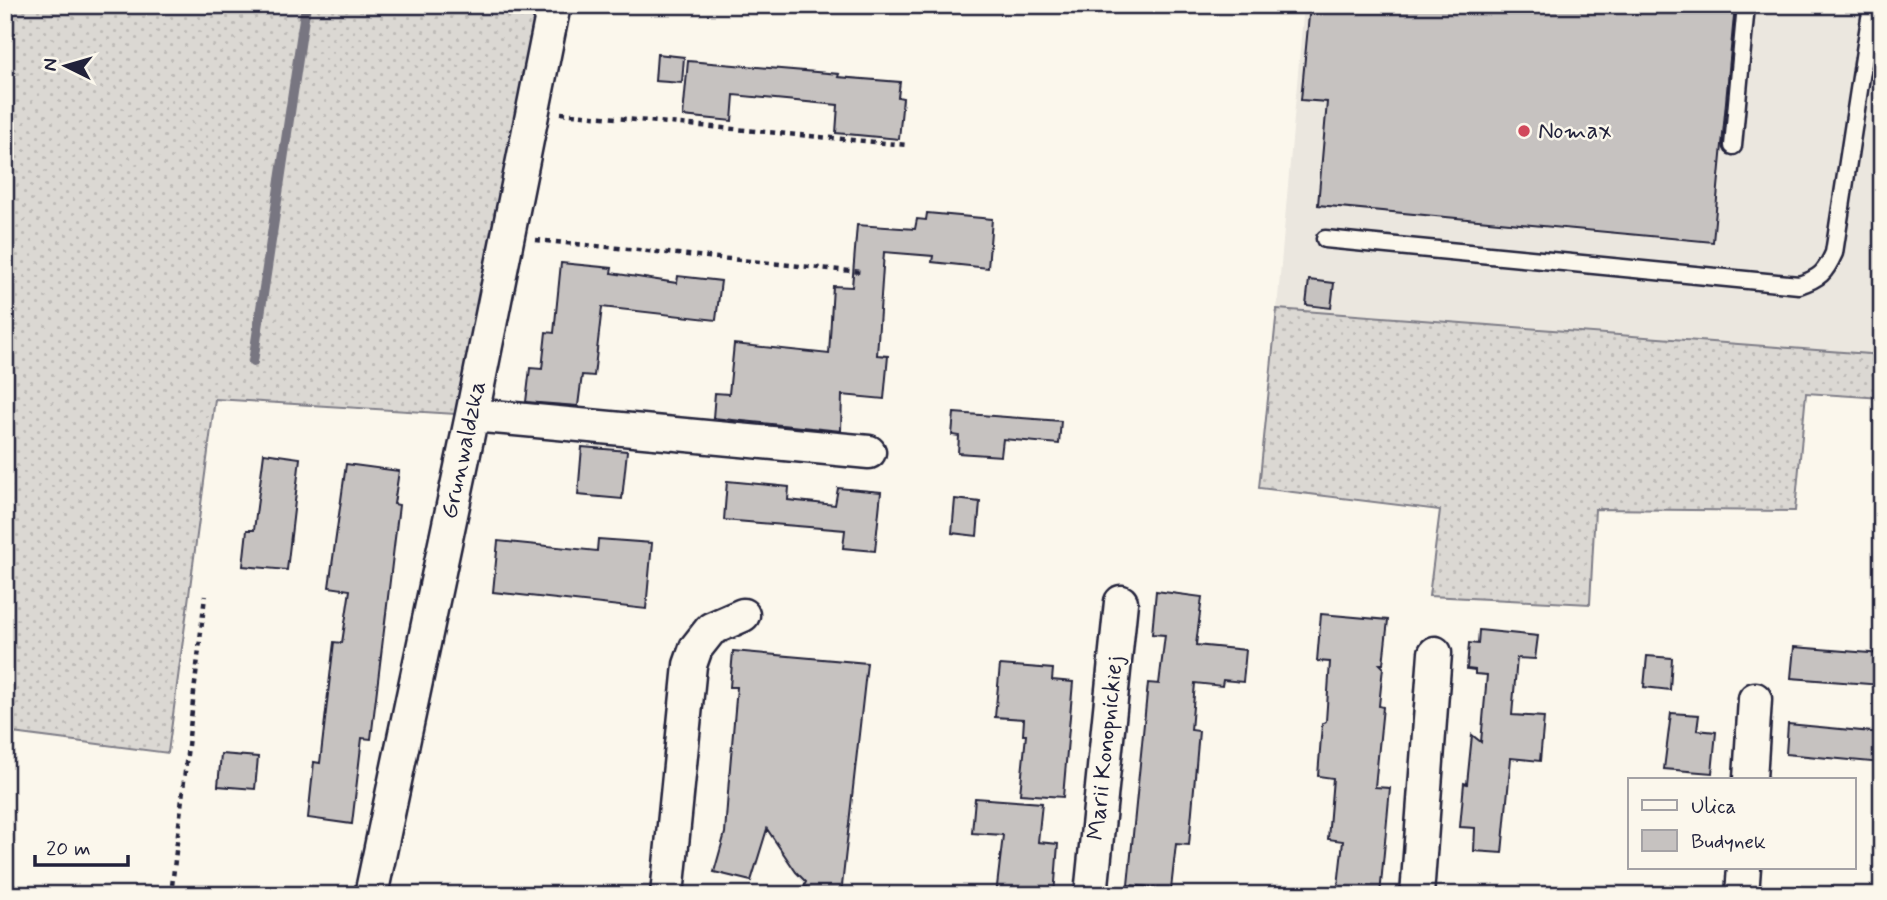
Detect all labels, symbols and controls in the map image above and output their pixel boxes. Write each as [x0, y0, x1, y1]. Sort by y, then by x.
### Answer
north arrow [32, 32, 102, 102]
text: N [38, 57, 64, 72]
place label: Nomax [1538, 116, 1611, 147]
marker: Nomax [1516, 123, 1532, 139]
street label: Grunwaldzka [434, 378, 494, 522]
street label: Marii Konopnickiej [1081, 654, 1131, 842]
legend [1628, 778, 1856, 869]
text: Ulica [1691, 793, 1736, 821]
scale bar [35, 823, 128, 867]
text: Budynek [1691, 828, 1766, 856]
text: 20 m [46, 835, 91, 863]

